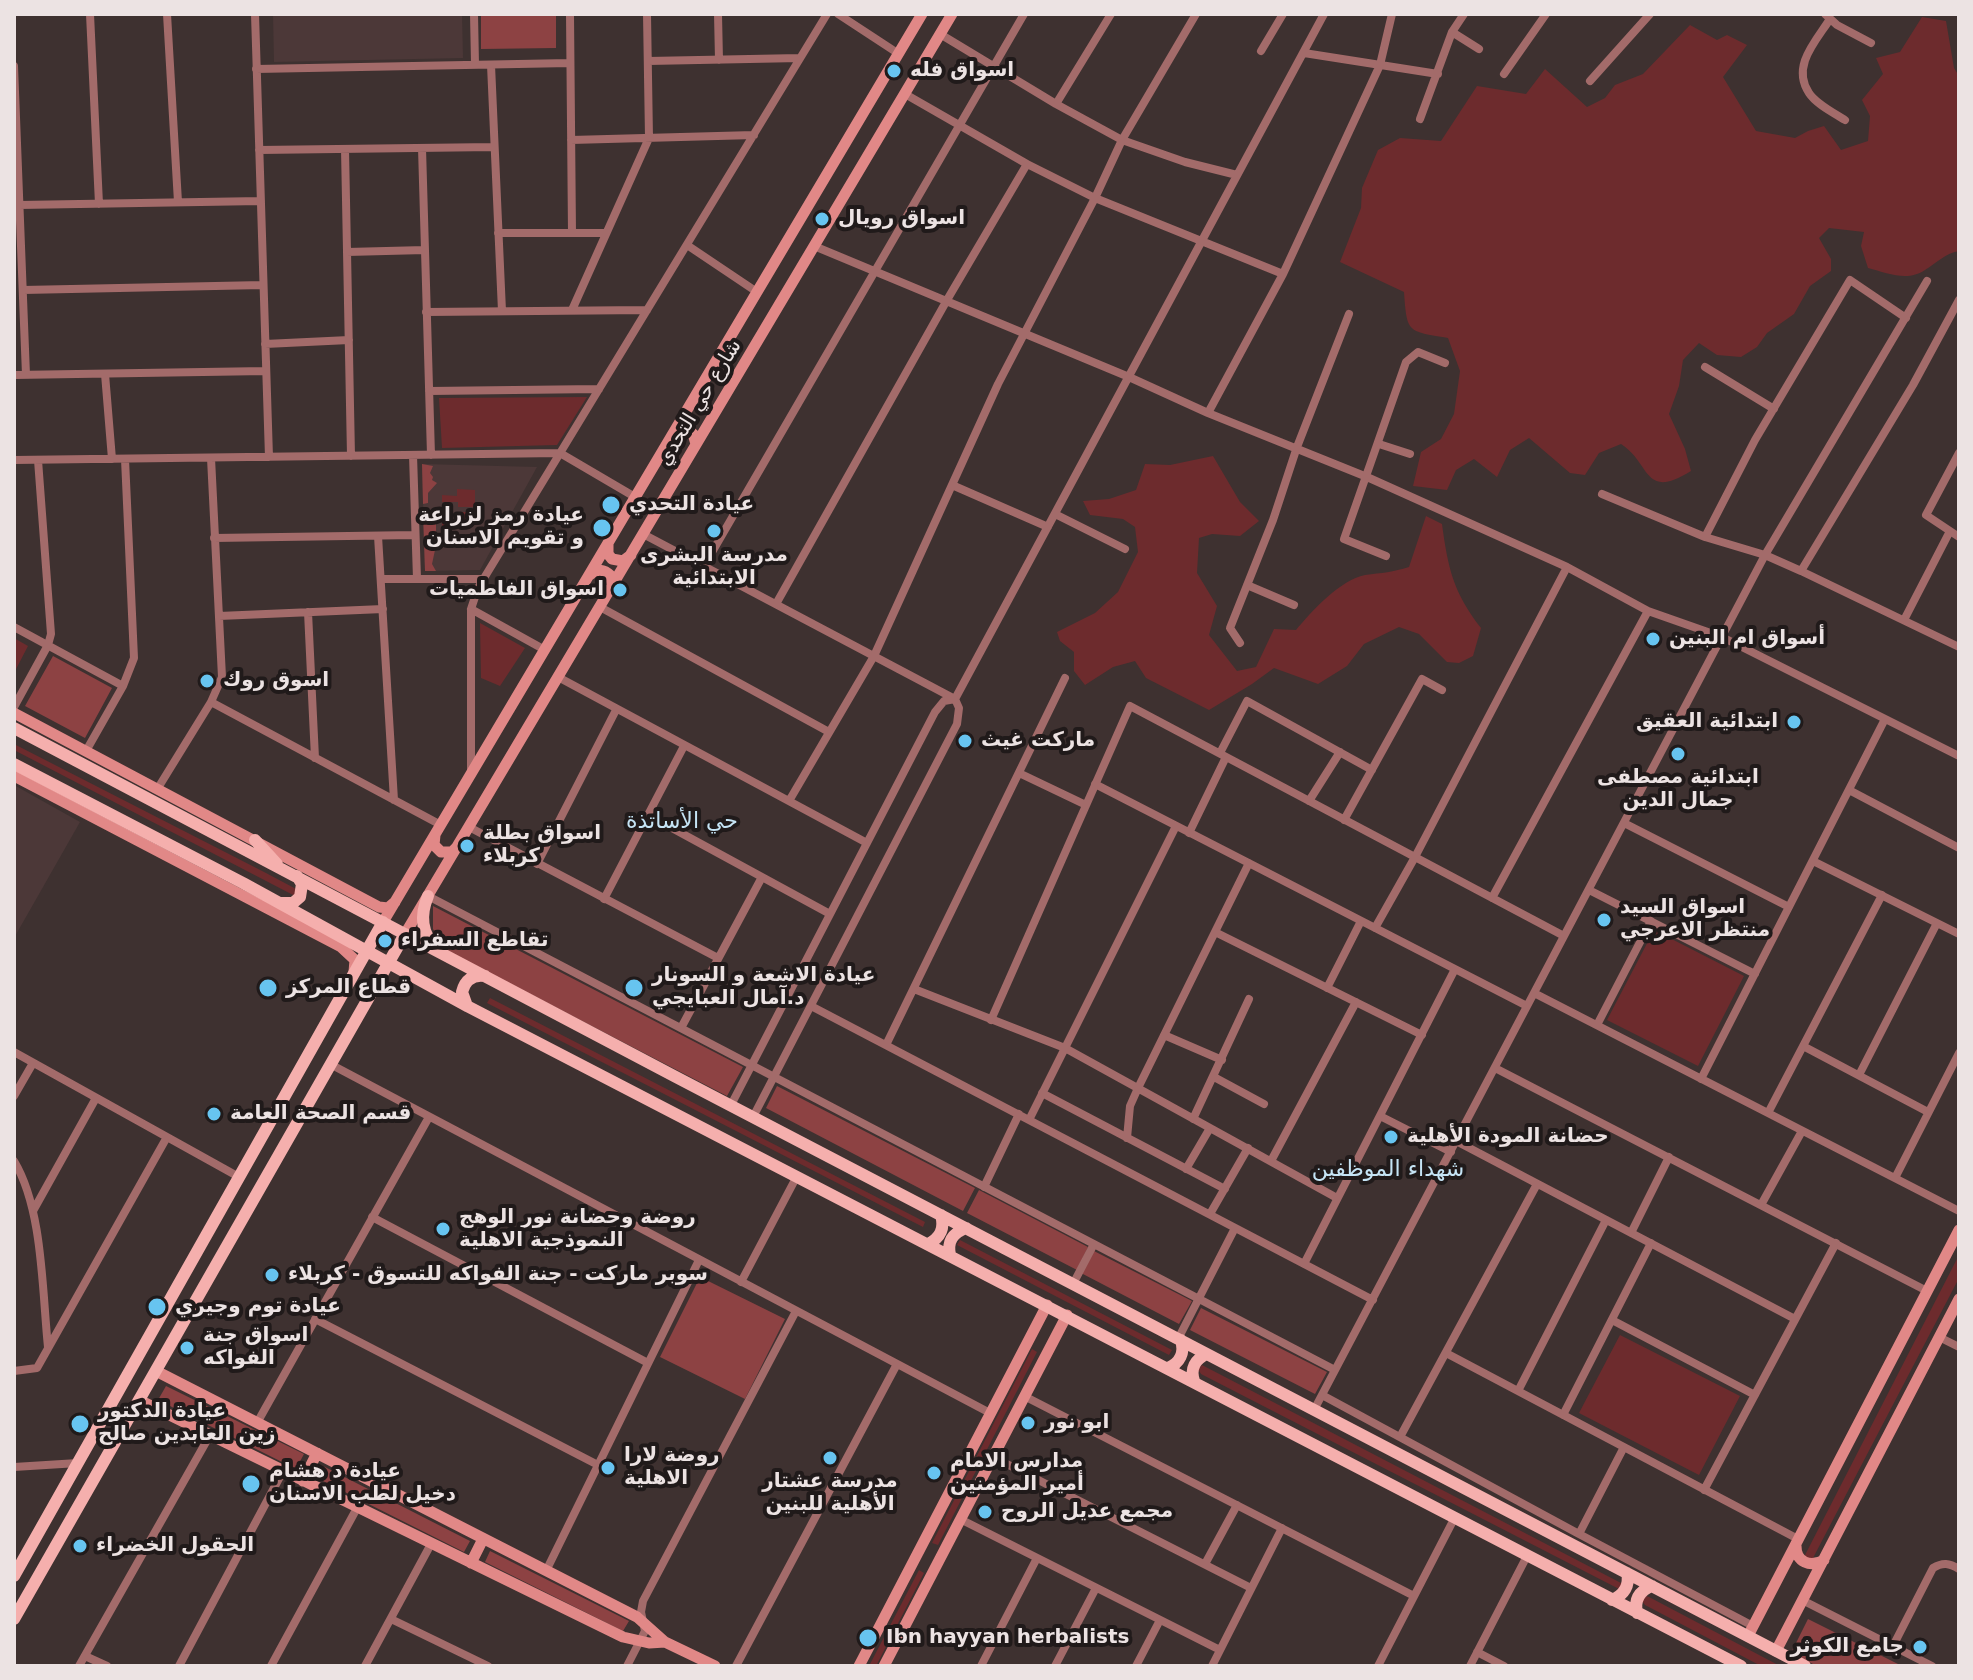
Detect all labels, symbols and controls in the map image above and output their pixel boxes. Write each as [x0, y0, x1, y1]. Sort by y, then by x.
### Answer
place label: اسواق فله [910, 59, 1014, 83]
marker: اسواق فله [885, 62, 903, 80]
place label: اسواق رويال [838, 207, 965, 231]
marker: اسواق رويال [813, 210, 831, 228]
street label: شارع حي التحدي [653, 336, 747, 470]
place label: عيادة التحدي [629, 493, 754, 517]
marker: عيادة التحدي [600, 494, 622, 516]
place label: عيادة رمز لزراعة و تقويم الاسنان [418, 504, 584, 551]
marker: عيادة رمز لزراعة و تقويم الاسنان [591, 517, 613, 539]
marker: مدرسة البشرى الابتدائية [705, 522, 723, 540]
place label: مدرسة البشرى الابتدائية [640, 544, 788, 591]
place label: اسواق الفاطميات [429, 578, 604, 602]
marker: اسواق الفاطميات [611, 581, 629, 599]
place label: أسواق ام البنين [1669, 627, 1825, 651]
marker: أسواق ام البنين [1644, 630, 1662, 648]
place label: اسوق روك [223, 669, 329, 693]
marker: اسوق روك [198, 672, 216, 690]
place label: ابتدائية العقيق [1636, 710, 1778, 734]
marker: ابتدائية العقيق [1785, 713, 1803, 731]
place label: ماركت غيث [981, 729, 1095, 753]
marker: ماركت غيث [956, 732, 974, 750]
marker: ابتدائية مصطفى جمال الدين [1669, 745, 1687, 763]
place label: ابتدائية مصطفى جمال الدين [1597, 766, 1759, 813]
district label: حي الأساتذة [626, 809, 738, 835]
place label: اسواق بطلة كربلاء [483, 822, 601, 869]
marker: اسواق بطلة كربلاء [458, 837, 476, 855]
place label: اسواق السيد منتظر الاعرجي [1620, 896, 1770, 943]
marker: اسواق السيد منتظر الاعرجي [1595, 911, 1613, 929]
place label: تقاطع السفراء [401, 929, 549, 953]
marker: تقاطع السفراء [376, 932, 394, 950]
place label: عيادة الاشعة و السونار د.آمال العبايجي [652, 964, 875, 1011]
place label: قطاع المركز [286, 976, 411, 1000]
marker: قطاع المركز [257, 977, 279, 999]
marker: عيادة الاشعة و السونار د.آمال العبايجي [623, 977, 645, 999]
place label: قسم الصحة العامة [230, 1102, 411, 1126]
marker: قسم الصحة العامة [205, 1105, 223, 1123]
place label: حضانة المودة الأهلية [1407, 1125, 1609, 1149]
marker: حضانة المودة الأهلية [1382, 1128, 1400, 1146]
district label: شهداء الموظفين [1312, 1157, 1464, 1183]
place label: روضة وحضانة نور الوهج النموذجية الاهلية [459, 1206, 696, 1253]
marker: روضة وحضانة نور الوهج النموذجية الاهلية [434, 1220, 452, 1238]
place label: سوبر ماركت - جنة الفواكه للتسوق - كربلاء [288, 1263, 708, 1287]
marker: سوبر ماركت - جنة الفواكه للتسوق - كربلاء [263, 1266, 281, 1284]
place label: عيادة توم وجيري [175, 1295, 341, 1319]
marker: عيادة توم وجيري [146, 1296, 168, 1318]
place label: اسواق جنة الفواكه [203, 1324, 308, 1371]
marker: اسواق جنة الفواكه [178, 1339, 196, 1357]
place label: عيادة الدكتور زين العابدين صالح [98, 1400, 275, 1447]
place label: ابو نور [1044, 1411, 1109, 1435]
marker: عيادة الدكتور زين العابدين صالح [69, 1413, 91, 1435]
marker: ابو نور [1019, 1414, 1037, 1432]
place label: روضة لارا الاهلية [624, 1444, 720, 1491]
marker: مدرسة عشتار الأهلية للبنين [821, 1449, 839, 1467]
place label: مدارس الامام أمير المؤمنين [950, 1450, 1084, 1497]
marker: روضة لارا الاهلية [599, 1459, 617, 1477]
place label: عيادة د هشام دخيل لطب الاسنان [269, 1460, 456, 1507]
marker: مدارس الامام أمير المؤمنين [925, 1464, 943, 1482]
place label: مدرسة عشتار الأهلية للبنين [762, 1470, 898, 1517]
marker: عيادة د هشام دخيل لطب الاسنان [240, 1473, 262, 1495]
place label: مجمع عديل الروح [1001, 1500, 1173, 1524]
marker: مجمع عديل الروح [976, 1503, 994, 1521]
place label: الحقول الخضراء [96, 1534, 254, 1558]
marker: الحقول الخضراء [71, 1537, 89, 1555]
place label: Ibn hayyan herbalists [886, 1626, 1129, 1650]
marker: Ibn hayyan herbalists [857, 1627, 879, 1649]
place label: جامع الكوثر [1791, 1635, 1904, 1659]
marker: جامع الكوثر [1911, 1638, 1929, 1656]

